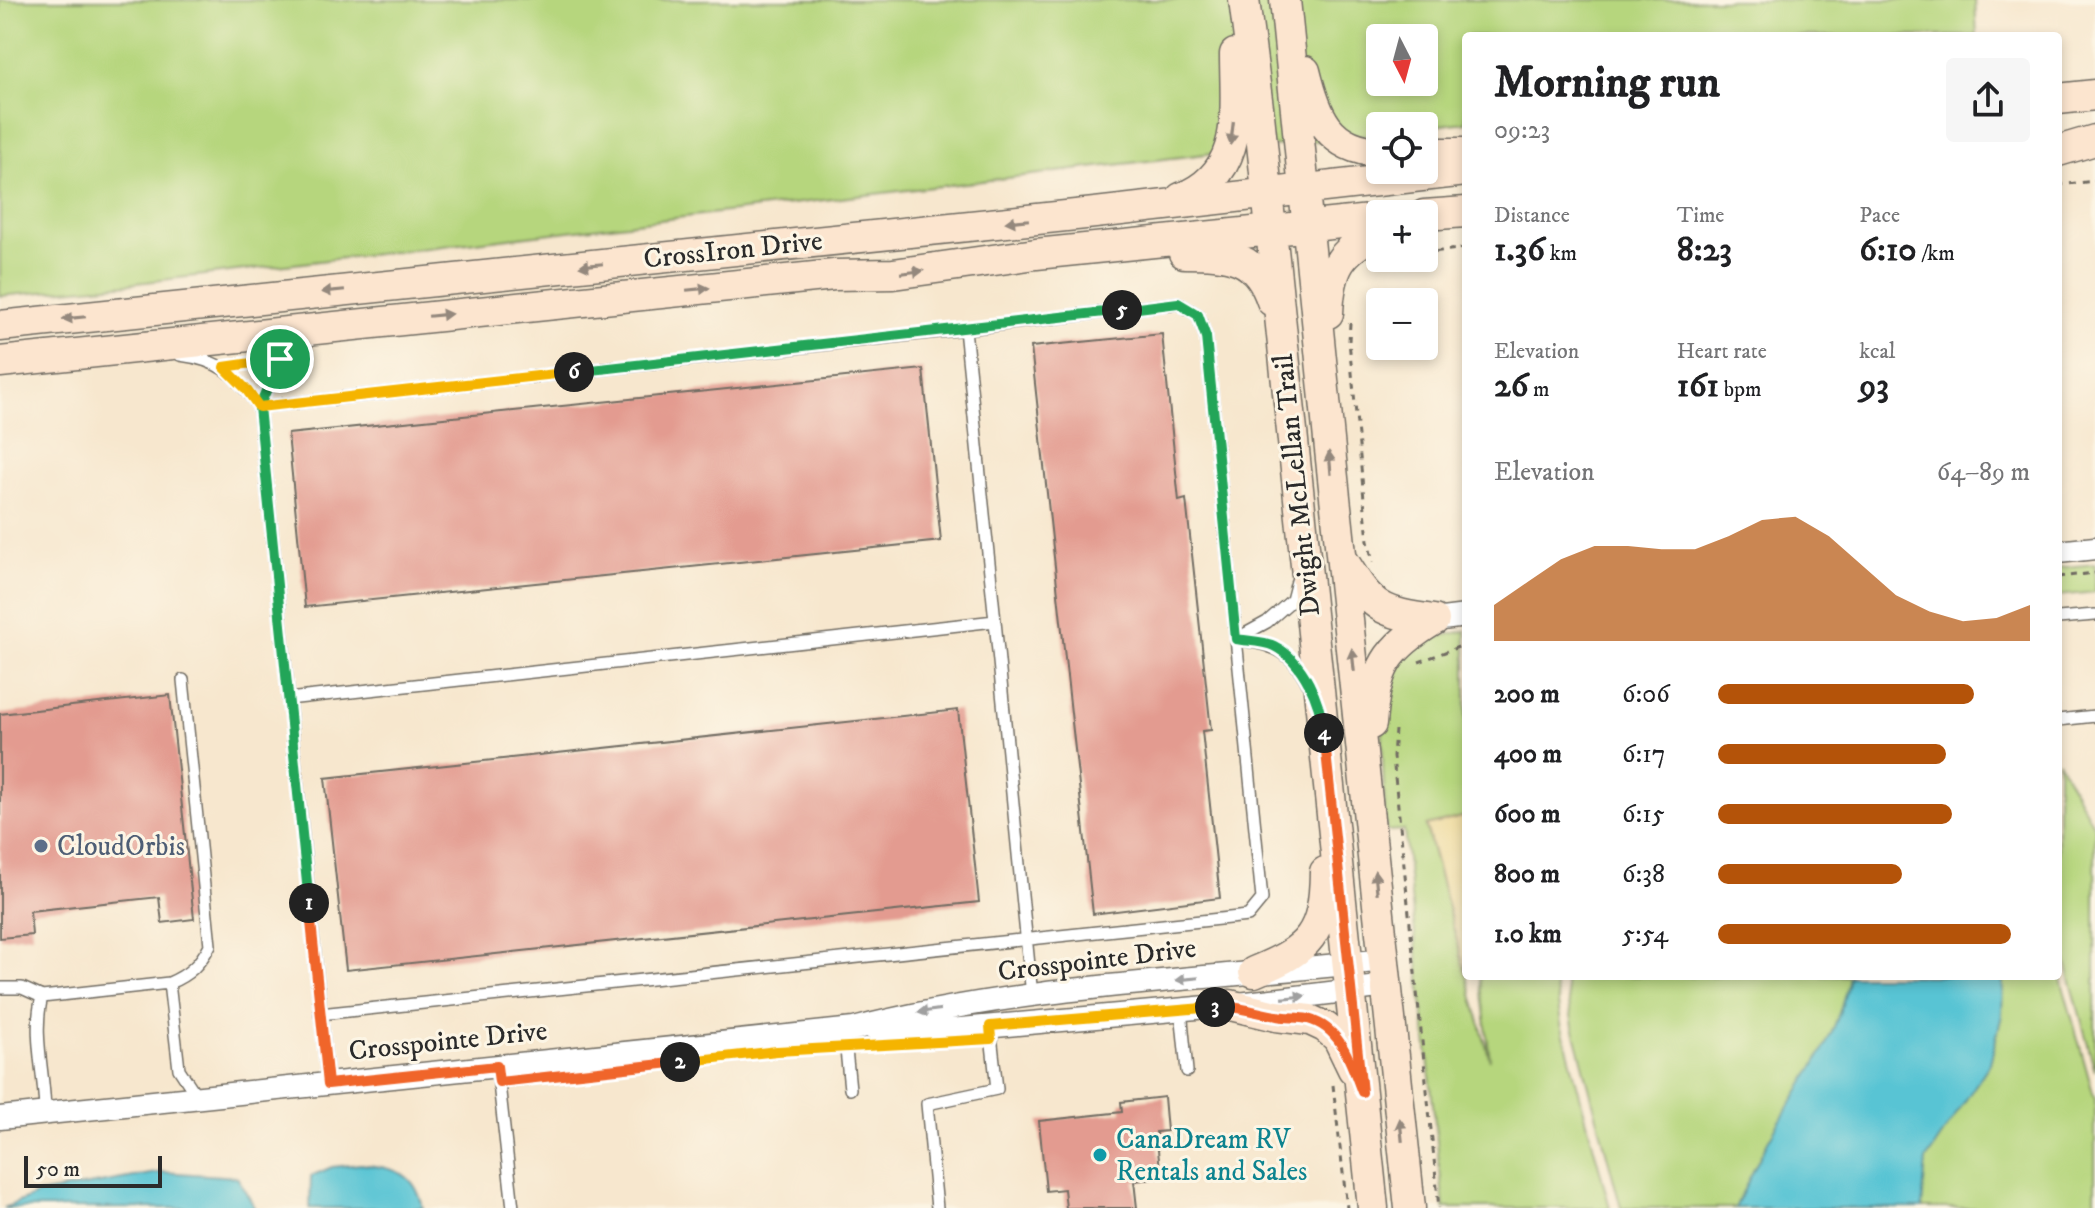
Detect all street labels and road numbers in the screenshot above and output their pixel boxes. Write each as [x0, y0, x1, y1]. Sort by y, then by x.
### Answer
street label: CrossIron Drive [642, 223, 824, 277]
street label: Dwight McLellan Trail [1266, 352, 1328, 618]
street label: Crosspointe Drive [996, 930, 1198, 990]
street label: Crosspointe Drive [347, 1013, 549, 1069]

